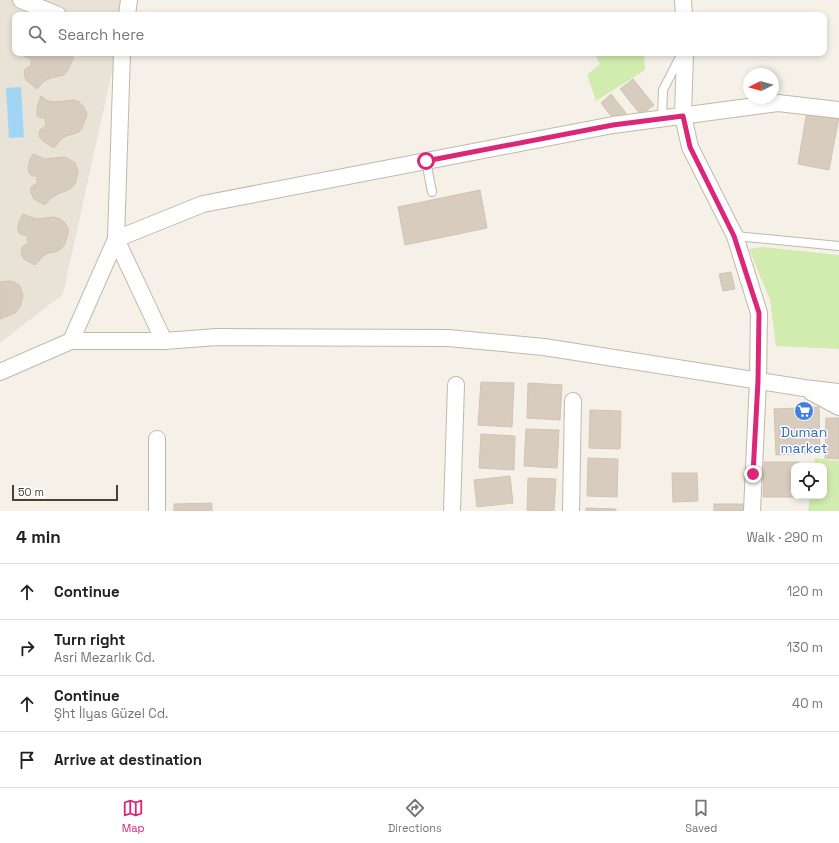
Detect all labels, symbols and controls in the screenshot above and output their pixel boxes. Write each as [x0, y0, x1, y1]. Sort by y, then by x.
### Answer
search box [12, 12, 827, 56]
icon: search [26, 23, 48, 45]
text: Search here [58, 25, 144, 44]
north arrow [743, 68, 779, 104]
route start [417, 152, 435, 170]
supermarket icon: Duman market [793, 400, 815, 422]
place label: Duman market [781, 423, 827, 457]
map controls [791, 463, 827, 499]
button: locate [791, 463, 827, 499]
route end [744, 465, 762, 483]
scale bar [12, 483, 118, 502]
text: 50 m [18, 485, 44, 499]
text: 4 min [16, 526, 61, 548]
text: Walk · 290 m [746, 529, 823, 546]
icon: ahead [16, 581, 38, 603]
text: Continue [54, 582, 120, 601]
text: 120 m [787, 583, 823, 600]
text: Turn right [54, 630, 125, 649]
icon: right [16, 637, 38, 659]
text: 130 m [787, 639, 823, 656]
text: Asri Mezarlık Cd. [54, 649, 155, 666]
text: Continue [54, 686, 120, 705]
icon: ahead [16, 693, 38, 715]
text: 40 m [792, 695, 823, 712]
text: Şht İlyas Güzel Cd. [54, 705, 168, 722]
icon: arrive [16, 749, 38, 771]
text: Arrive at destination [54, 750, 202, 769]
tab: Map [122, 797, 145, 835]
tab: Directions [388, 797, 442, 835]
tab: Saved [685, 797, 717, 835]

